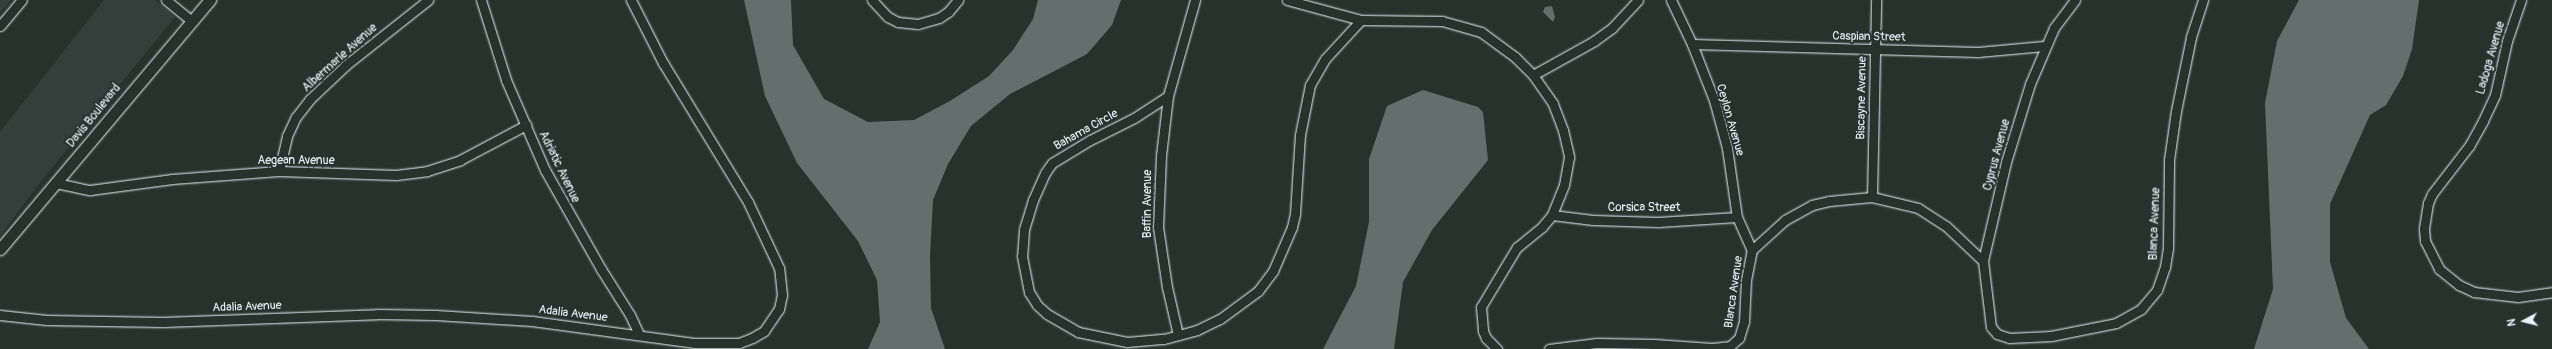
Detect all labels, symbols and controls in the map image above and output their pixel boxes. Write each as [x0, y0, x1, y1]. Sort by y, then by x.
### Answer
street label: Ladoga Avenue [2474, 20, 2508, 96]
street label: Albermarle Avenue [300, 21, 380, 95]
street label: Caspian Street [1832, 29, 1906, 45]
street label: Biscayne Avenue [1854, 56, 1870, 140]
street label: Davis Boulevard [64, 81, 124, 151]
street label: Ceylon Avenue [1713, 82, 1747, 158]
street label: Bahama Circle [1051, 106, 1121, 154]
street label: Cyprus Avenue [1981, 118, 2013, 192]
street label: Adriatic Avenue [535, 129, 583, 205]
street label: Aegean Avenue [257, 154, 335, 168]
street label: Baffin Avenue [1141, 170, 1155, 238]
street label: Blanca Avenue [2147, 187, 2163, 261]
street label: Corsica Street [1608, 201, 1680, 215]
street label: Blanca Avenue [1722, 255, 1746, 329]
street label: Adalia Avenue [212, 299, 282, 315]
north arrow [2504, 301, 2544, 341]
street label: Adalia Avenue [538, 303, 608, 325]
text: N [2505, 318, 2518, 327]

